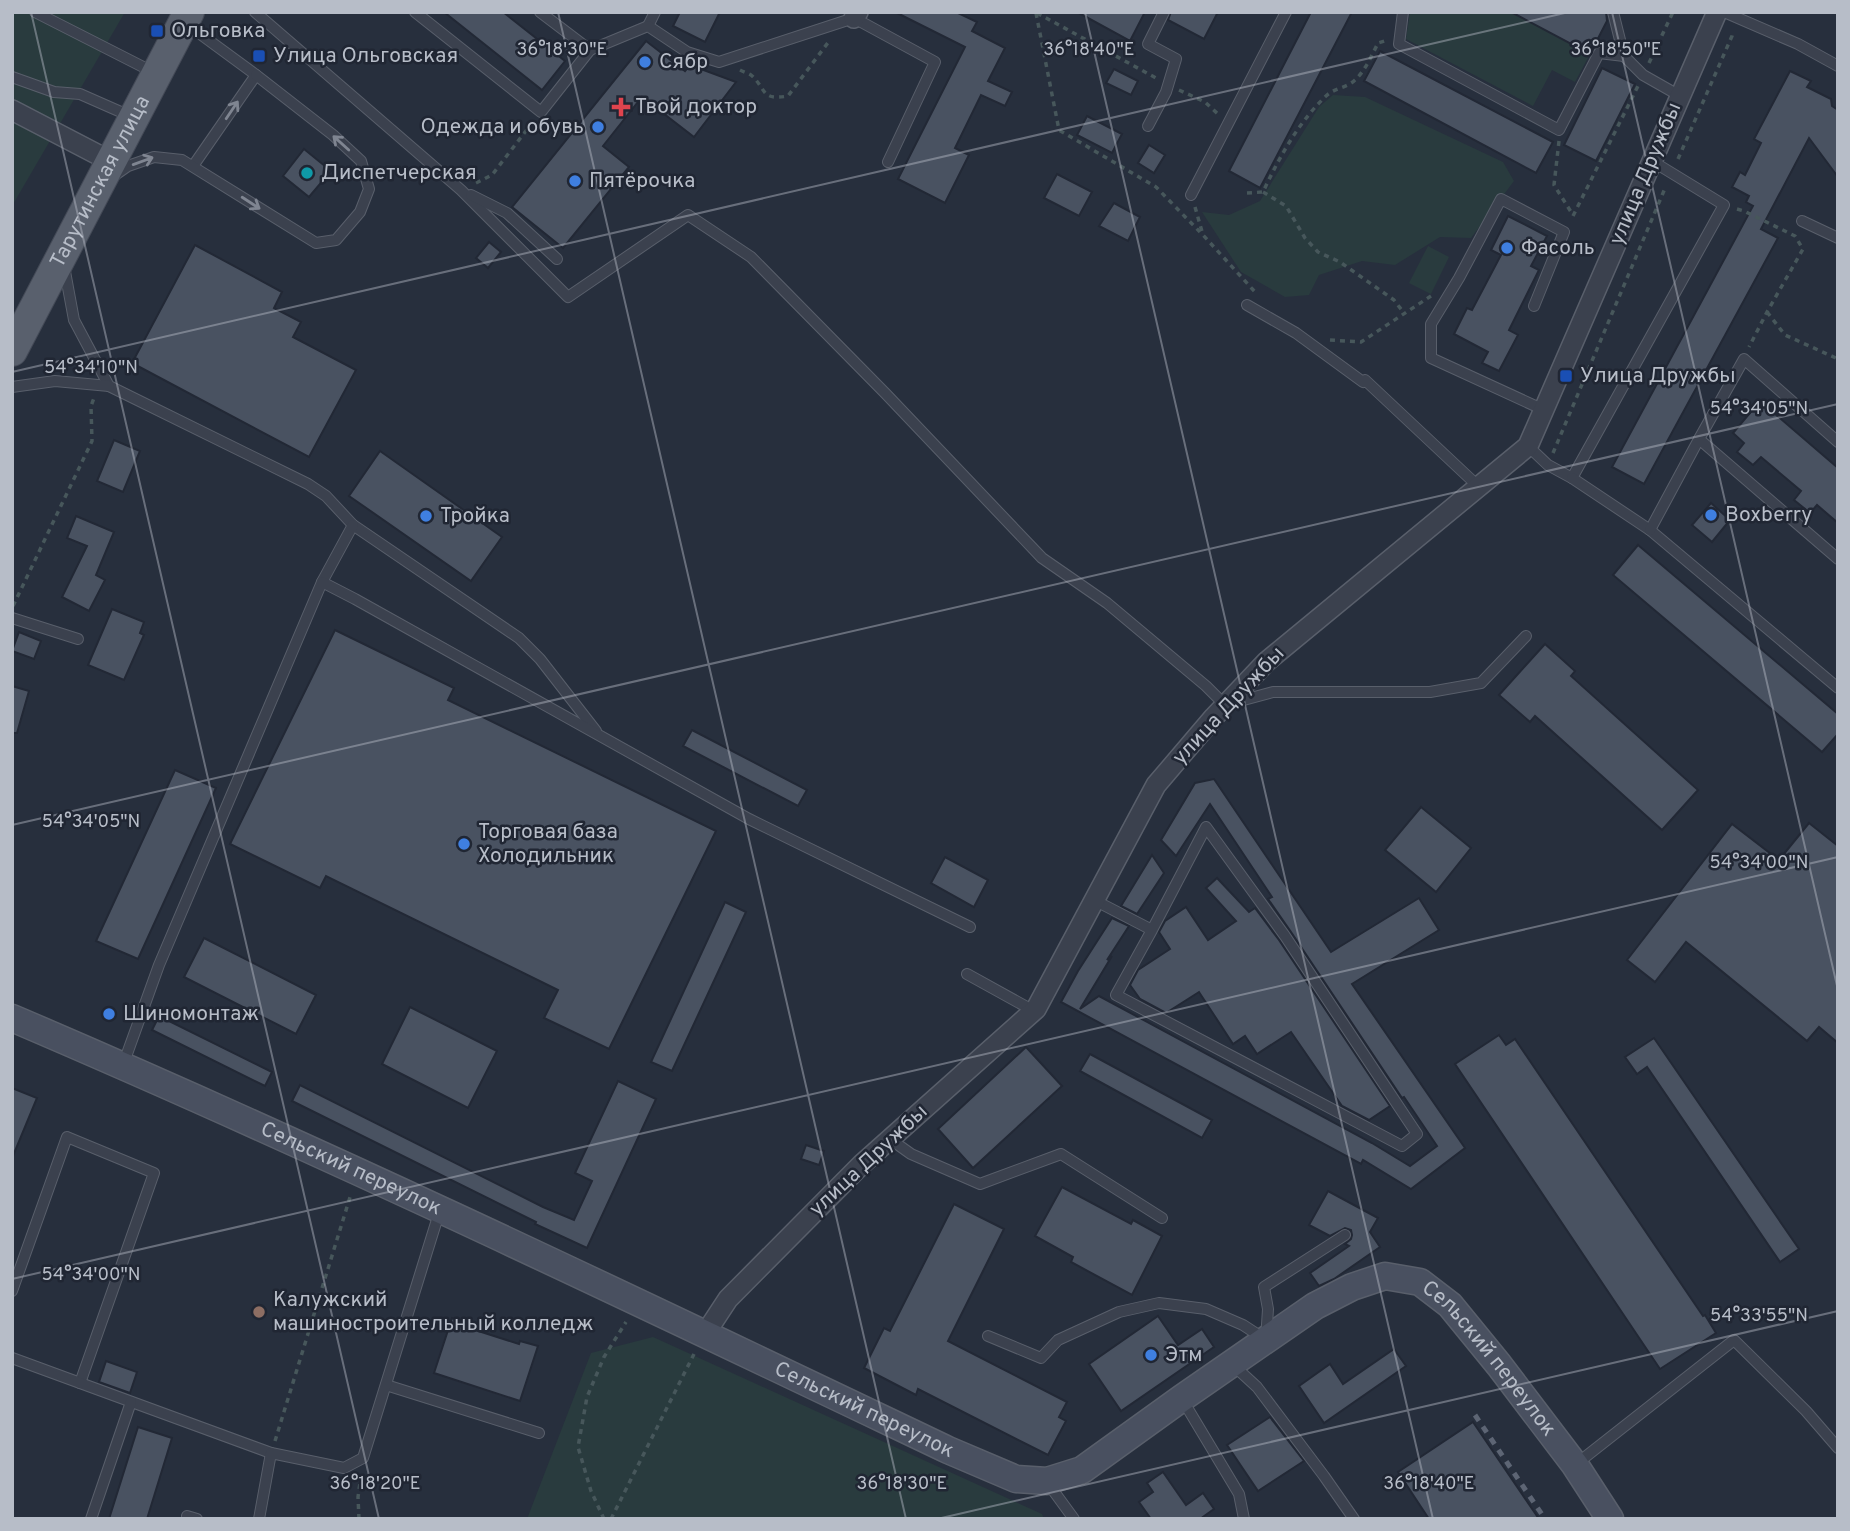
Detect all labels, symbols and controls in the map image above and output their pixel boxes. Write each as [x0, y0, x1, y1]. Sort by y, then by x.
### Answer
place label: Ольговка [171, 18, 265, 45]
marker: Ольговка [149, 23, 165, 39]
text: 36°18'30"E [517, 39, 607, 62]
text: 36°18'40"E [1043, 39, 1135, 62]
text: 36°18'50"E [1570, 39, 1662, 62]
place label: Улица Ольговская [273, 43, 458, 70]
marker: Улица Ольговская [251, 48, 267, 64]
place label: Сябр [659, 49, 708, 76]
marker: Сябр [637, 54, 653, 70]
street label: Тарутинская улица [44, 91, 157, 273]
place label: Твой доктор [635, 94, 757, 121]
marker: Твой доктор [613, 99, 629, 115]
street label: улица Дружбы [1604, 99, 1688, 249]
one-way arrow [225, 101, 239, 120]
place label: Одежда и обувь [420, 114, 584, 141]
marker: Одежда и обувь [590, 119, 606, 135]
one-way arrow [332, 135, 350, 151]
one-way arrow [131, 154, 153, 166]
place label: Диспетчерская [321, 160, 477, 187]
marker: Диспетчерская [299, 165, 315, 181]
place label: Пятёрочка [589, 168, 695, 195]
marker: Пятёрочка [567, 173, 583, 189]
one-way arrow [241, 195, 260, 210]
place label: Фасоль [1521, 235, 1595, 262]
marker: Фасоль [1499, 240, 1515, 256]
text: 54°34'10"N [44, 357, 138, 380]
place label: Улица Дружбы [1580, 363, 1736, 390]
marker: Улица Дружбы [1558, 368, 1574, 384]
text: 54°34'05"N [1710, 398, 1808, 421]
place label: Boxberry [1725, 502, 1812, 529]
place label: Тройка [440, 503, 510, 530]
marker: Boxberry [1703, 507, 1719, 523]
marker: Тройка [418, 508, 434, 524]
street label: улица Дружбы [1167, 641, 1291, 771]
text: 54°34'05"N [42, 811, 140, 834]
place label: Торговая база Холодильник [478, 819, 618, 870]
marker: Торговая база Холодильник [456, 836, 472, 852]
text: 54°34'00"N [1710, 852, 1808, 875]
place label: Шиномонтаж [123, 1001, 259, 1028]
marker: Шиномонтаж [101, 1006, 117, 1022]
street label: улица Дружбы [804, 1099, 934, 1223]
street label: Сельский переулок [256, 1116, 446, 1222]
text: 54°34'00"N [42, 1264, 140, 1287]
street label: Сельский переулок [1416, 1275, 1562, 1442]
place label: Калужский машиностроительный колледж [273, 1287, 594, 1338]
marker: Калужский машиностроительный колледж [251, 1304, 267, 1320]
text: 54°33'55"N [1710, 1305, 1808, 1328]
place label: Этм [1165, 1342, 1203, 1369]
marker: Этм [1143, 1347, 1159, 1363]
street label: Сельский переулок [770, 1355, 958, 1464]
text: 36°18'20"E [329, 1473, 421, 1496]
text: 36°18'30"E [857, 1473, 947, 1496]
text: 36°18'40"E [1383, 1473, 1475, 1496]

